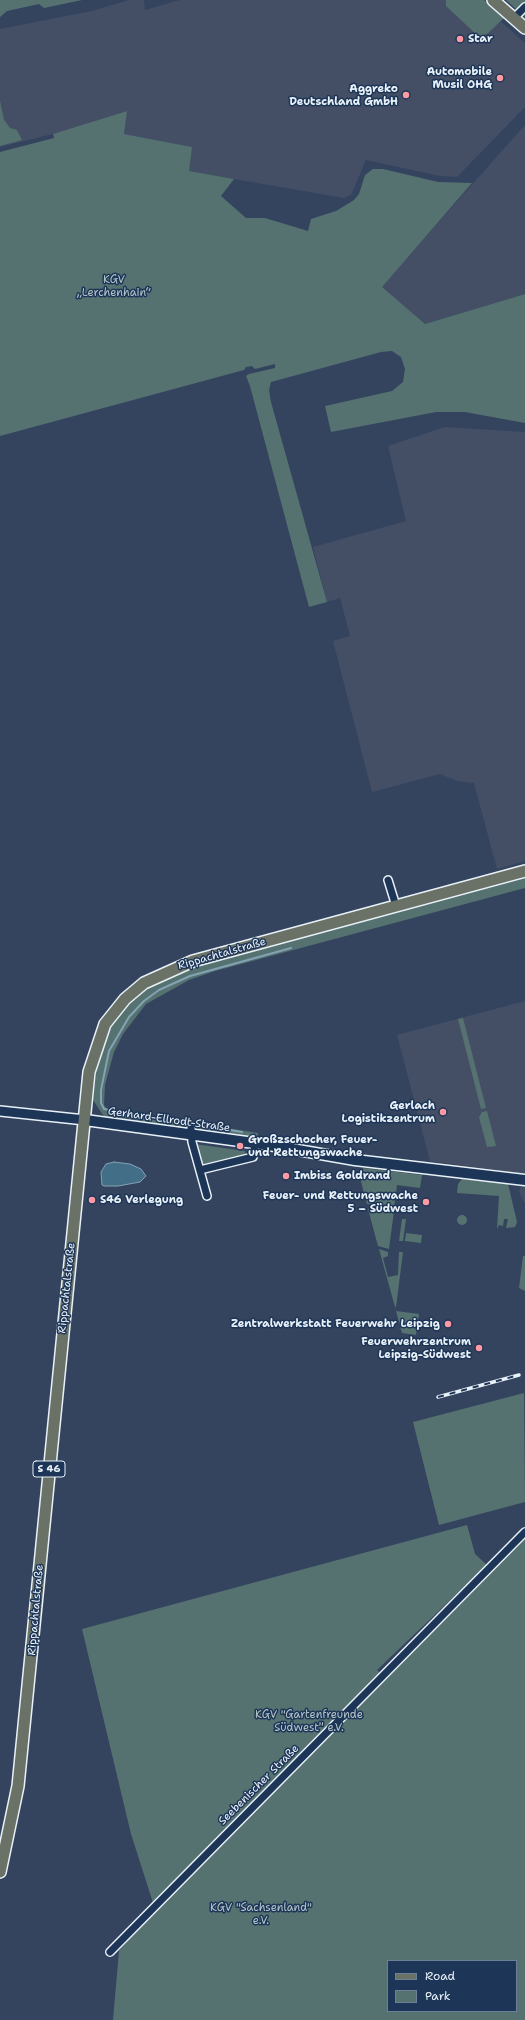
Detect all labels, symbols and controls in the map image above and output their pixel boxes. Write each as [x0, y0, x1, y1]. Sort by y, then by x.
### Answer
place label: Star [468, 32, 493, 46]
marker: Star [455, 34, 465, 44]
place label: Automobile Musil OHG [427, 65, 492, 91]
marker: Automobile Musil OHG [495, 73, 505, 83]
place label: Aggreko Deutschland GmbH [289, 82, 398, 108]
marker: Aggreko Deutschland GmbH [401, 90, 411, 100]
park label: KGV „Lerchenhain“ [77, 273, 151, 299]
street label: Rippachtalstraße [176, 935, 268, 973]
place label: Gerlach Logistikzentrum [342, 1099, 435, 1125]
street label: Gerhard-Ellrodt-Straße [107, 1105, 231, 1135]
marker: Gerlach Logistikzentrum [438, 1107, 448, 1117]
place label: Großzschocher, Feuer- und Rettungswache [248, 1133, 378, 1159]
marker: Großzschocher, Feuer- und Rettungswache [235, 1141, 245, 1151]
place label: Imbiss Goldrand [294, 1169, 390, 1183]
marker: Imbiss Goldrand [281, 1171, 291, 1181]
place label: Feuer- und Rettungswache 5 – Südwest [263, 1189, 418, 1215]
place label: S46 Verlegung [100, 1193, 183, 1207]
marker: S46 Verlegung [87, 1195, 97, 1205]
marker: Feuer- und Rettungswache 5 – Südwest [421, 1197, 431, 1207]
street label: Rippachtalstraße [56, 1242, 78, 1334]
place label: Zentralwerkstatt Feuerwehr Leipzig [231, 1317, 440, 1331]
marker: Zentralwerkstatt Feuerwehr Leipzig [443, 1319, 453, 1329]
place label: Feuerwehrzentrum Leipzig-Südwest [361, 1335, 471, 1361]
marker: Feuerwehrzentrum Leipzig-Südwest [474, 1343, 484, 1353]
road number: S 46 [33, 1461, 65, 1477]
street label: Rippachtalstraße [25, 1564, 47, 1656]
park label: KGV "Gartenfreunde Südwest" e.V. [255, 1708, 363, 1734]
street label: Seebenischer Straße [216, 1742, 302, 1828]
park label: KGV "Sachsenland" e.V. [210, 1901, 312, 1927]
legend [387, 1960, 517, 2012]
text: Road [425, 1968, 455, 1984]
text: Park [425, 1988, 451, 2004]

